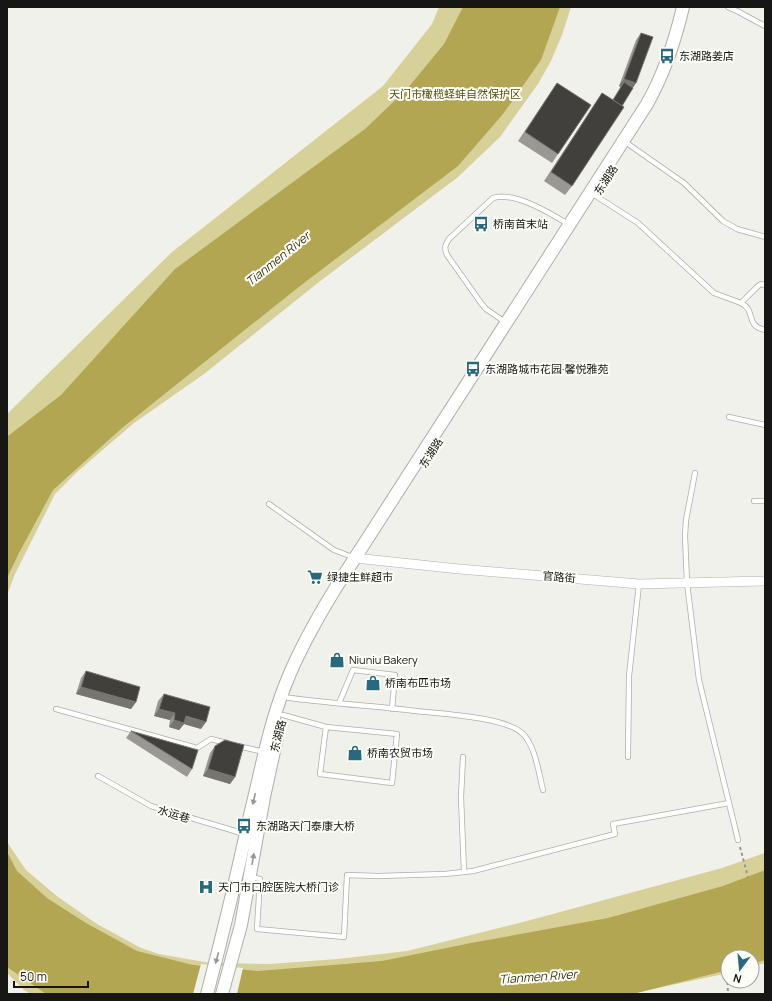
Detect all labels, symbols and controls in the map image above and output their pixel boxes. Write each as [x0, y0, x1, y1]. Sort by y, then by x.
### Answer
bus stop icon: 东湖路姜店 [658, 47, 676, 65]
place label: 东湖路姜店 [679, 48, 734, 63]
park label: 天门市橄榄蛏蚌自然保护区 [389, 86, 521, 101]
street label: 东湖路 [590, 162, 621, 198]
bus stop icon: 桥南首末站 [472, 215, 490, 233]
place label: 桥南首末站 [493, 216, 548, 231]
water label: Tianmen River [242, 226, 315, 290]
bus stop icon: 东湖路城市花园·馨悦雅苑 [464, 360, 482, 378]
place label: 东湖路城市花园·馨悦雅苑 [485, 361, 609, 376]
street label: 东湖路 [415, 435, 446, 471]
supermarket icon: 绿捷生鲜超市 [306, 568, 324, 586]
street label: 官路街 [542, 568, 576, 585]
place label: 绿捷生鲜超市 [327, 569, 393, 584]
shop icon: Niuniu Bakery [328, 651, 346, 669]
place label: Niuniu Bakery [349, 652, 418, 667]
shop icon: 桥南布匹市场 [364, 674, 382, 692]
place label: 桥南布匹市场 [385, 675, 451, 690]
street label: 东湖路 [266, 718, 289, 754]
shop icon: 桥南农贸市场 [346, 744, 364, 762]
place label: 桥南农贸市场 [367, 745, 433, 760]
one-way arrow [251, 793, 257, 805]
street label: 水运巷 [156, 802, 192, 826]
bus stop icon: 东湖路天门泰康大桥 [235, 817, 253, 835]
place label: 东湖路天门泰康大桥 [256, 818, 355, 833]
one-way arrow [250, 853, 256, 866]
hospital icon: 天门市口腔医院大桥门诊 [197, 878, 215, 896]
place label: 天门市口腔医院大桥门诊 [218, 879, 339, 894]
north arrow [720, 949, 760, 989]
one-way arrow [214, 952, 220, 964]
scale bar [14, 963, 88, 989]
water label: Tianmen River [499, 965, 579, 988]
text: 50 m [20, 968, 47, 985]
text: N [731, 971, 743, 987]

